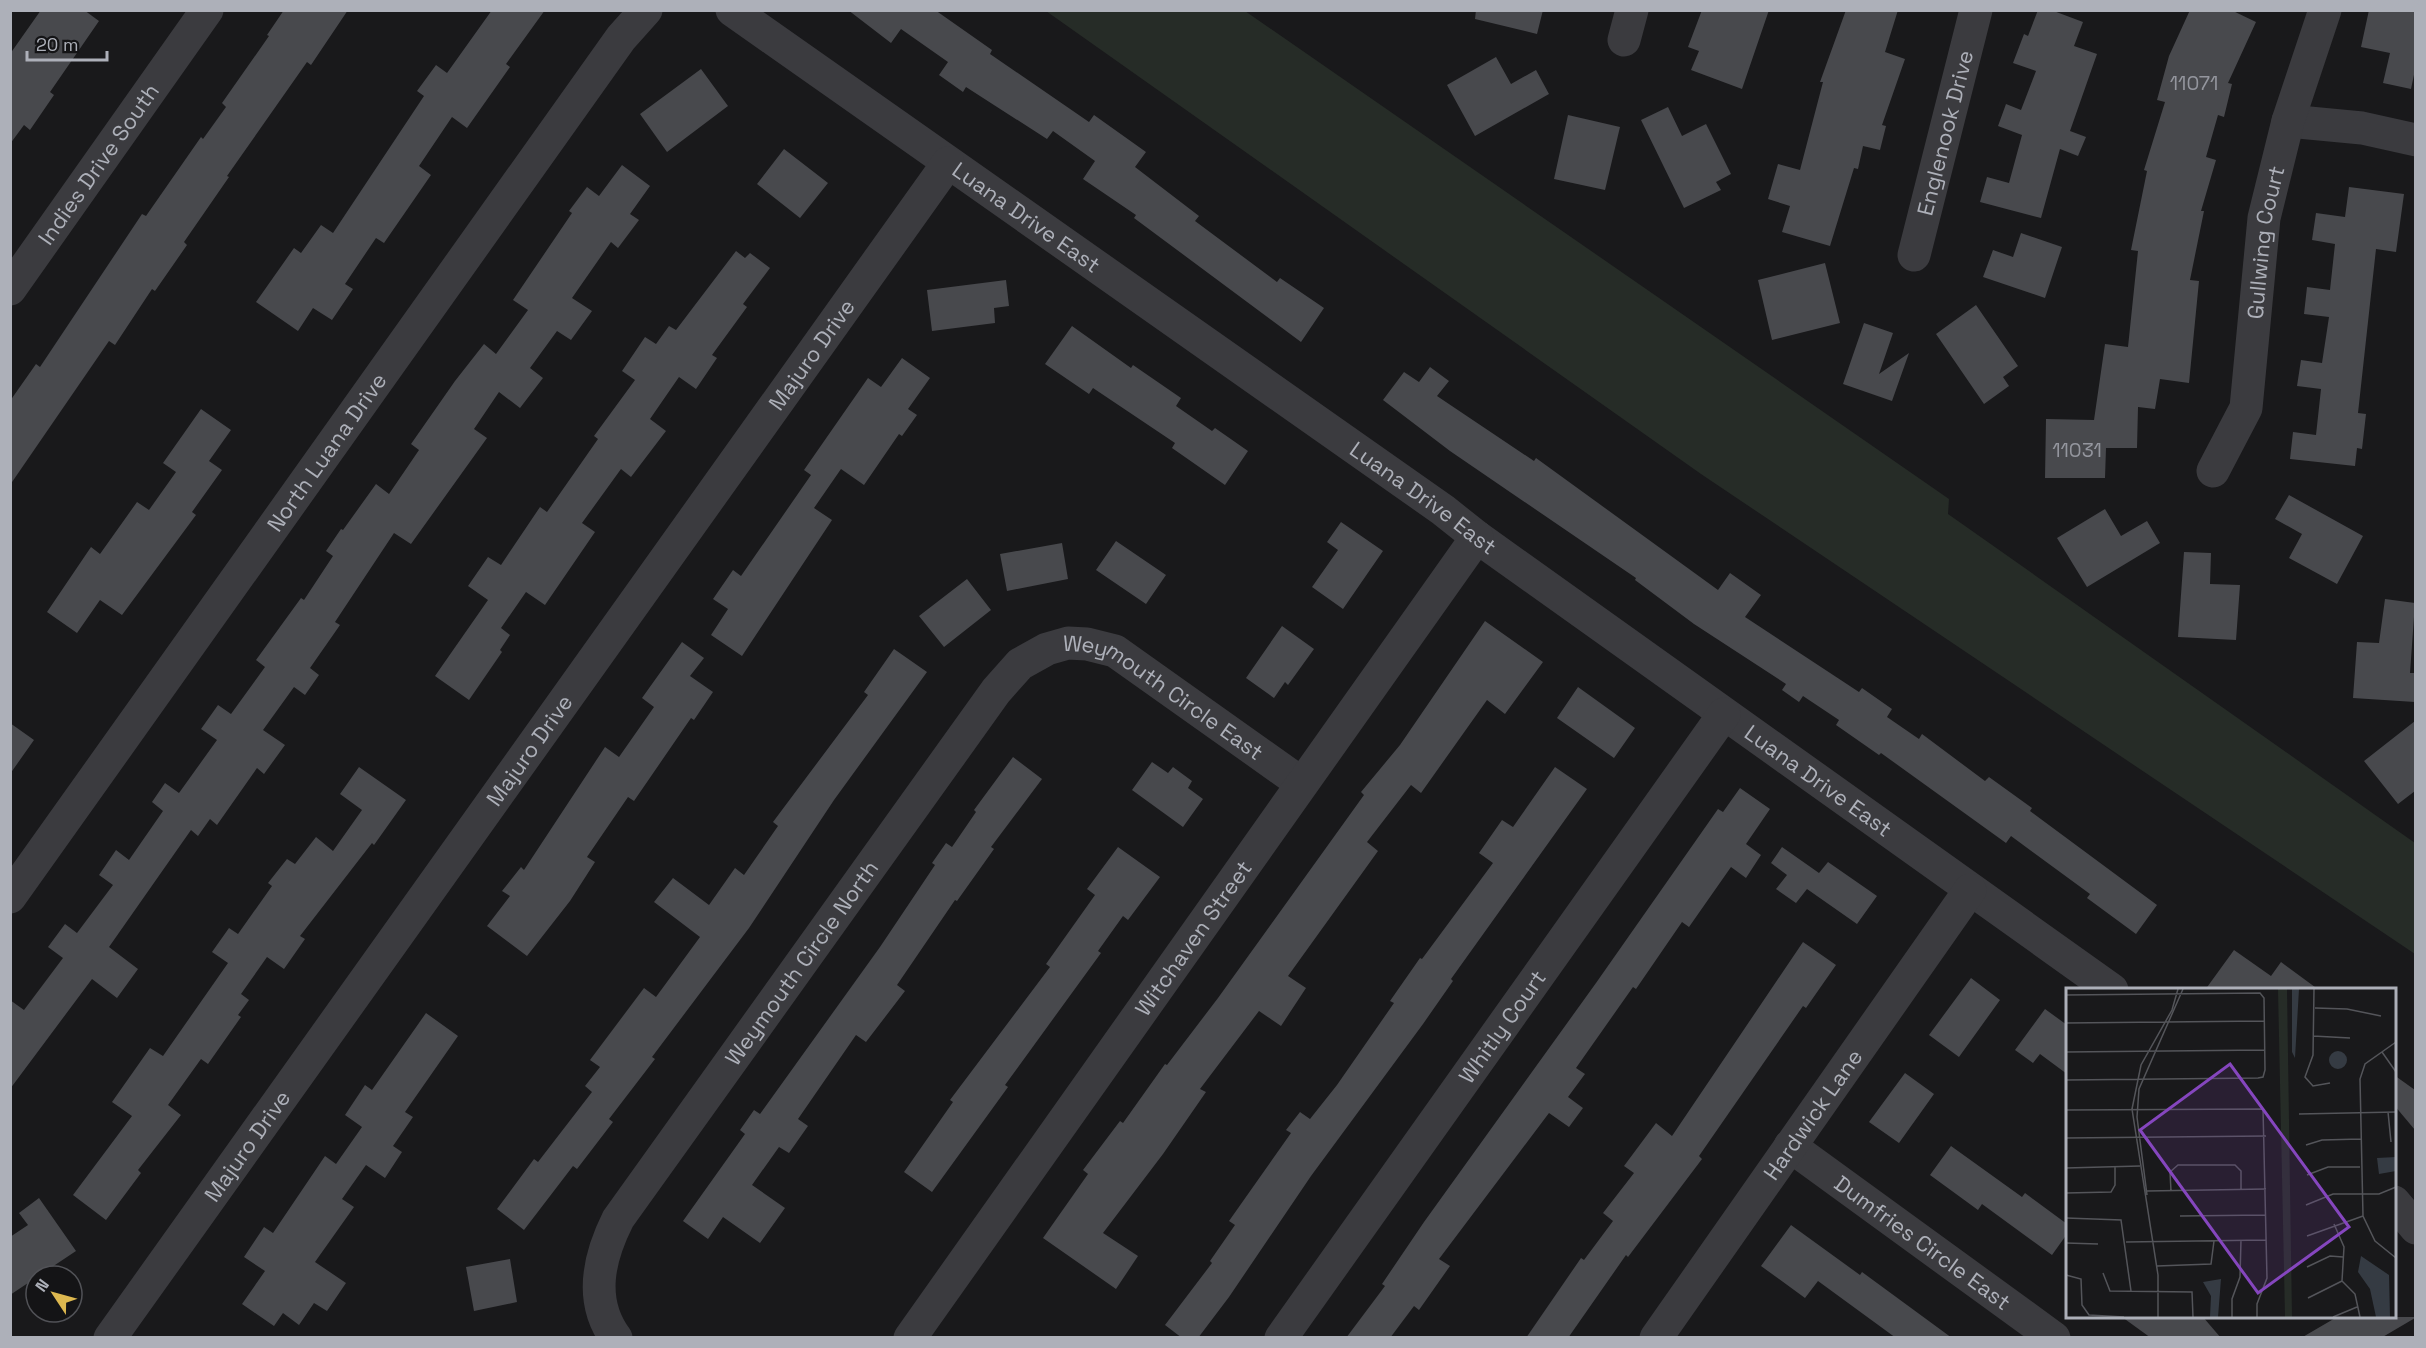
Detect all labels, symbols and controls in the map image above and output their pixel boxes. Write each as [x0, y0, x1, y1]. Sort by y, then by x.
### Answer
scale bar [27, 24, 106, 62]
text: 20 m [36, 33, 79, 56]
street label: Englenook Drive [1911, 47, 1979, 218]
house number: 11071 [2170, 70, 2218, 96]
street label: Indies Drive South [32, 78, 165, 250]
street label: Luana Drive East [947, 155, 1106, 279]
street label: Gullwing Court [2241, 163, 2290, 320]
street label: Majuro Drive [762, 293, 861, 416]
street label: North Luana Drive [260, 367, 392, 537]
street label: Luana Drive East [1345, 435, 1502, 560]
house number: 11031 [2052, 437, 2102, 463]
street label: Weymouth Circle East [1062, 629, 1269, 766]
street label: Majuro Drive [480, 689, 579, 811]
street label: Luana Drive East [1739, 718, 1898, 843]
street label: Weymouth Circle North [719, 855, 884, 1071]
street label: Witchaven Street [1129, 855, 1258, 1021]
street label: Whitly Court [1452, 964, 1552, 1089]
inset map [2066, 988, 2396, 1318]
street label: Hardwick Lane [1757, 1043, 1868, 1186]
street label: Majuro Drive [198, 1085, 296, 1207]
street label: Dumfries Circle East [1829, 1169, 2016, 1316]
north arrow [24, 1264, 84, 1324]
text: N [31, 1275, 54, 1296]

